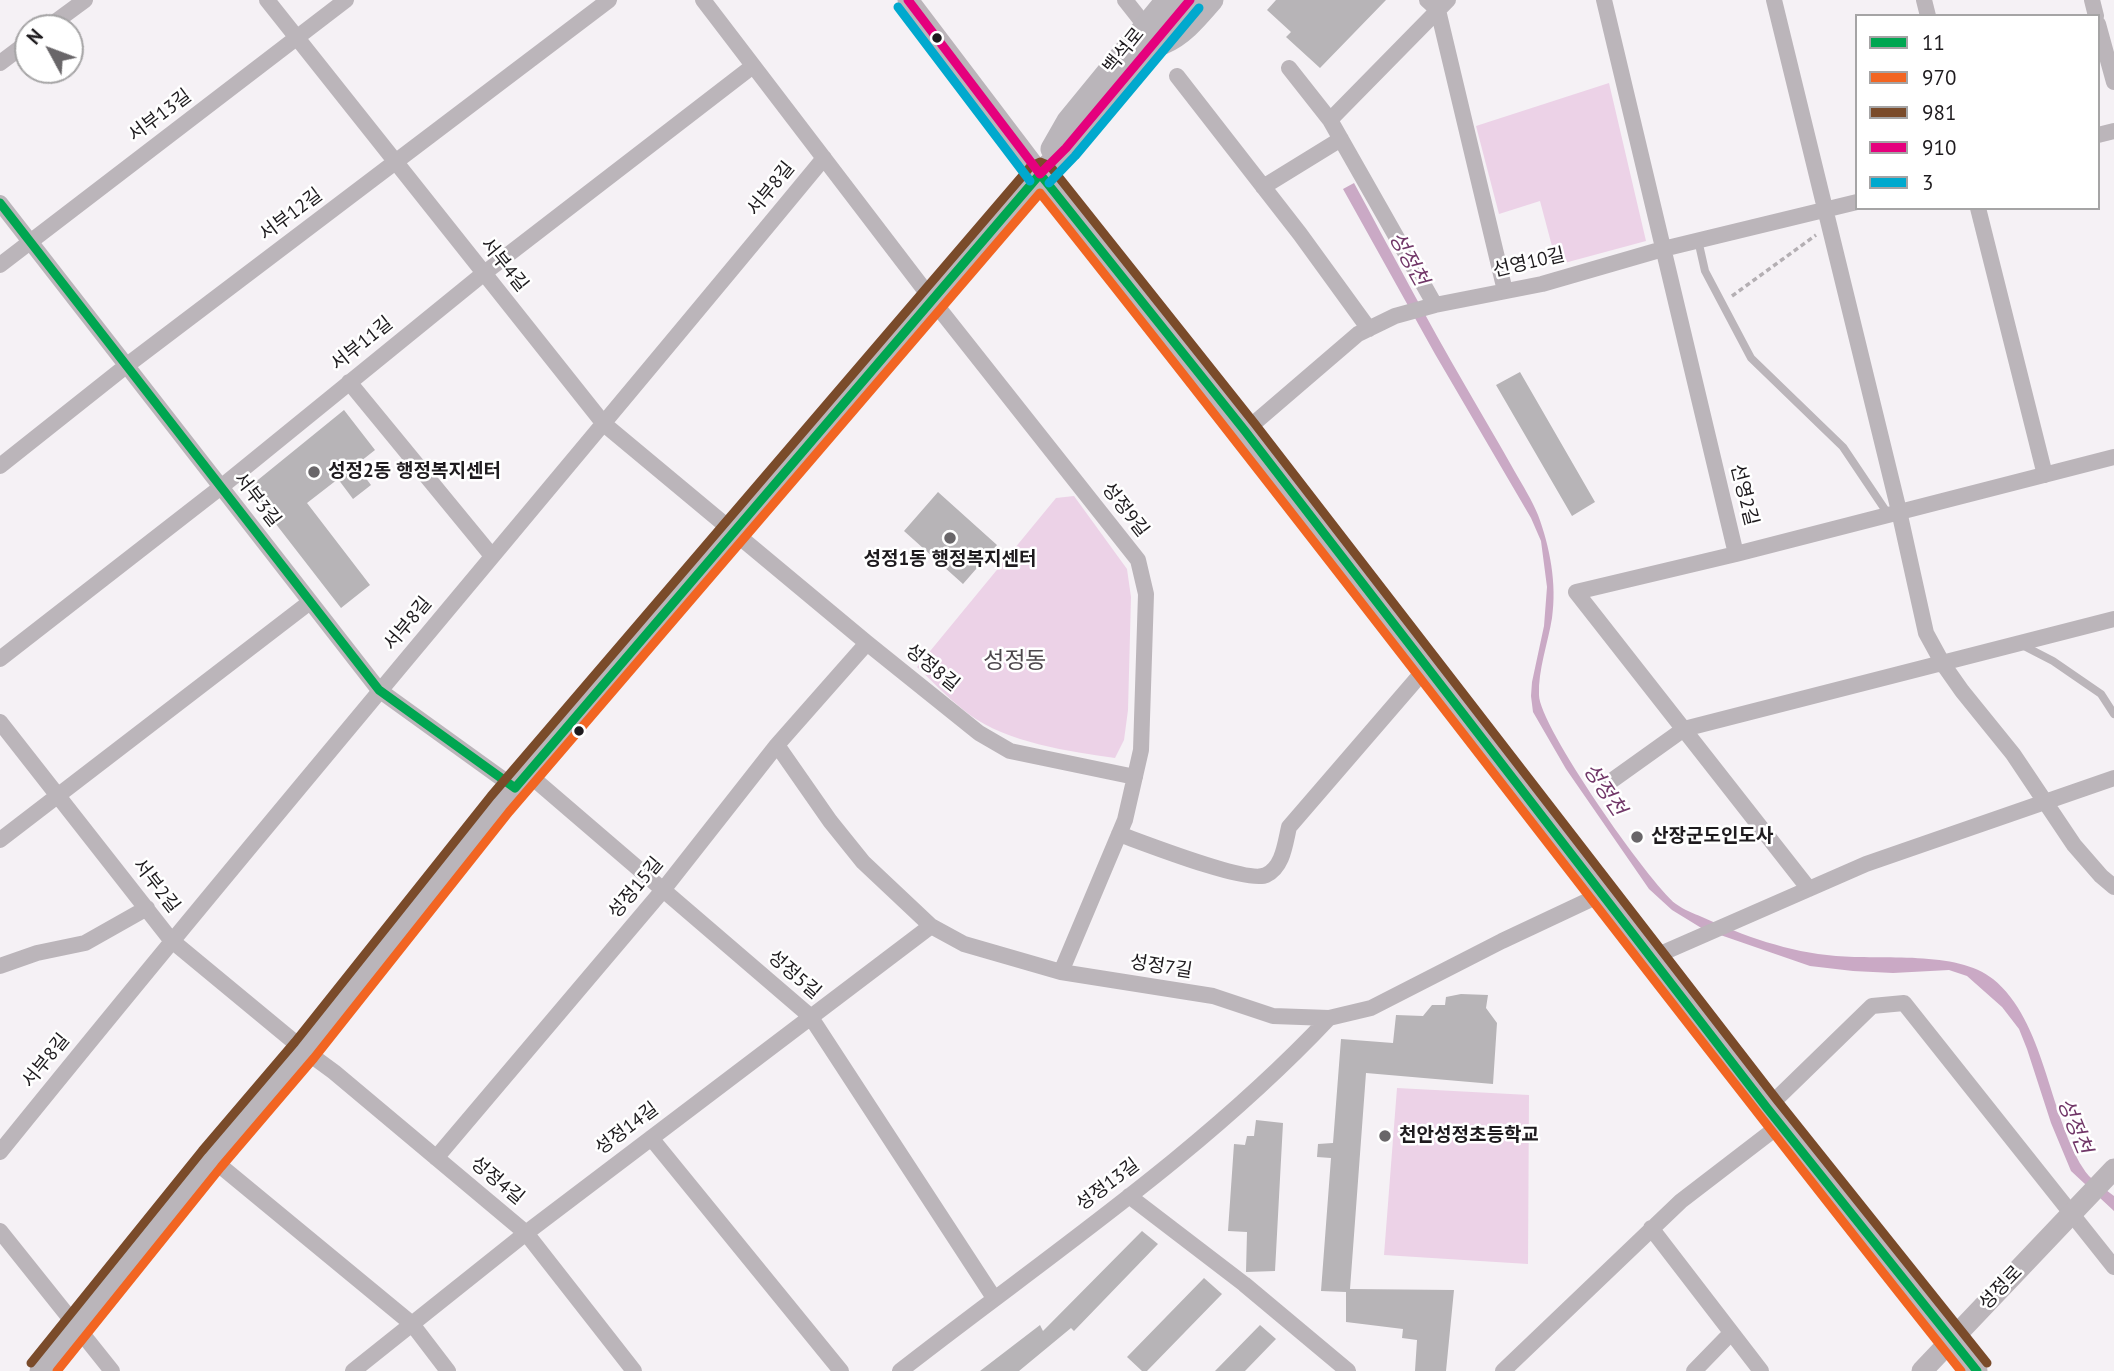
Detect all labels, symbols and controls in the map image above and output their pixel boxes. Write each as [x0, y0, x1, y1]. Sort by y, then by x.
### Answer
north arrow [14, 14, 84, 84]
legend [1855, 14, 2100, 210]
street label: 백석로 [1099, 23, 1149, 79]
text: N [22, 24, 48, 49]
text: 11 [1922, 29, 1945, 56]
unlabelled marker [930, 31, 944, 45]
text: 970 [1922, 64, 1956, 91]
street label: 서부13길 [124, 85, 196, 147]
text: 981 [1922, 99, 1956, 126]
text: 910 [1922, 134, 1956, 161]
street label: 서부8길 [742, 157, 800, 221]
text: 3 [1922, 169, 1933, 196]
street label: 서부12길 [255, 184, 327, 246]
water label: 성정천 [1383, 228, 1433, 290]
street label: 서부4길 [475, 233, 533, 297]
street label: 선영10길 [1491, 244, 1567, 282]
street label: 서부11길 [326, 312, 398, 376]
place label: 성정2동 행정복지센터 [328, 461, 501, 483]
street label: 선영2길 [1725, 462, 1763, 528]
marker: 성정2동 행정복지센터 [306, 464, 322, 480]
street label: 서부3길 [229, 468, 285, 532]
street label: 성정9길 [1097, 478, 1153, 542]
marker: 성정1동 행정복지센터 [942, 530, 958, 546]
place label: 성정1동 행정복지센터 [864, 549, 1036, 571]
street label: 서부8길 [379, 593, 437, 655]
street label: 성정8길 [900, 639, 964, 697]
district label: 성정동 [983, 647, 1047, 675]
unlabelled marker [572, 724, 586, 738]
water label: 성정천 [1577, 759, 1631, 821]
place label: 산장군도인도사 [1651, 826, 1773, 848]
marker: 산장군도인도사 [1629, 829, 1645, 845]
street label: 성정15길 [604, 853, 668, 923]
street label: 서부2길 [128, 854, 184, 918]
street label: 성정5길 [763, 946, 825, 1004]
street label: 성정7길 [1128, 951, 1194, 983]
street label: 서부8길 [17, 1029, 75, 1093]
water label: 성정천 [2051, 1094, 2097, 1158]
street label: 성정14길 [591, 1098, 663, 1160]
place label: 천안성정초등학교 [1399, 1125, 1539, 1147]
marker: 천안성정초등학교 [1377, 1128, 1393, 1144]
street label: 성정4길 [466, 1152, 528, 1210]
street label: 성정13길 [1072, 1154, 1144, 1216]
street label: 성정로 [1975, 1261, 2027, 1315]

